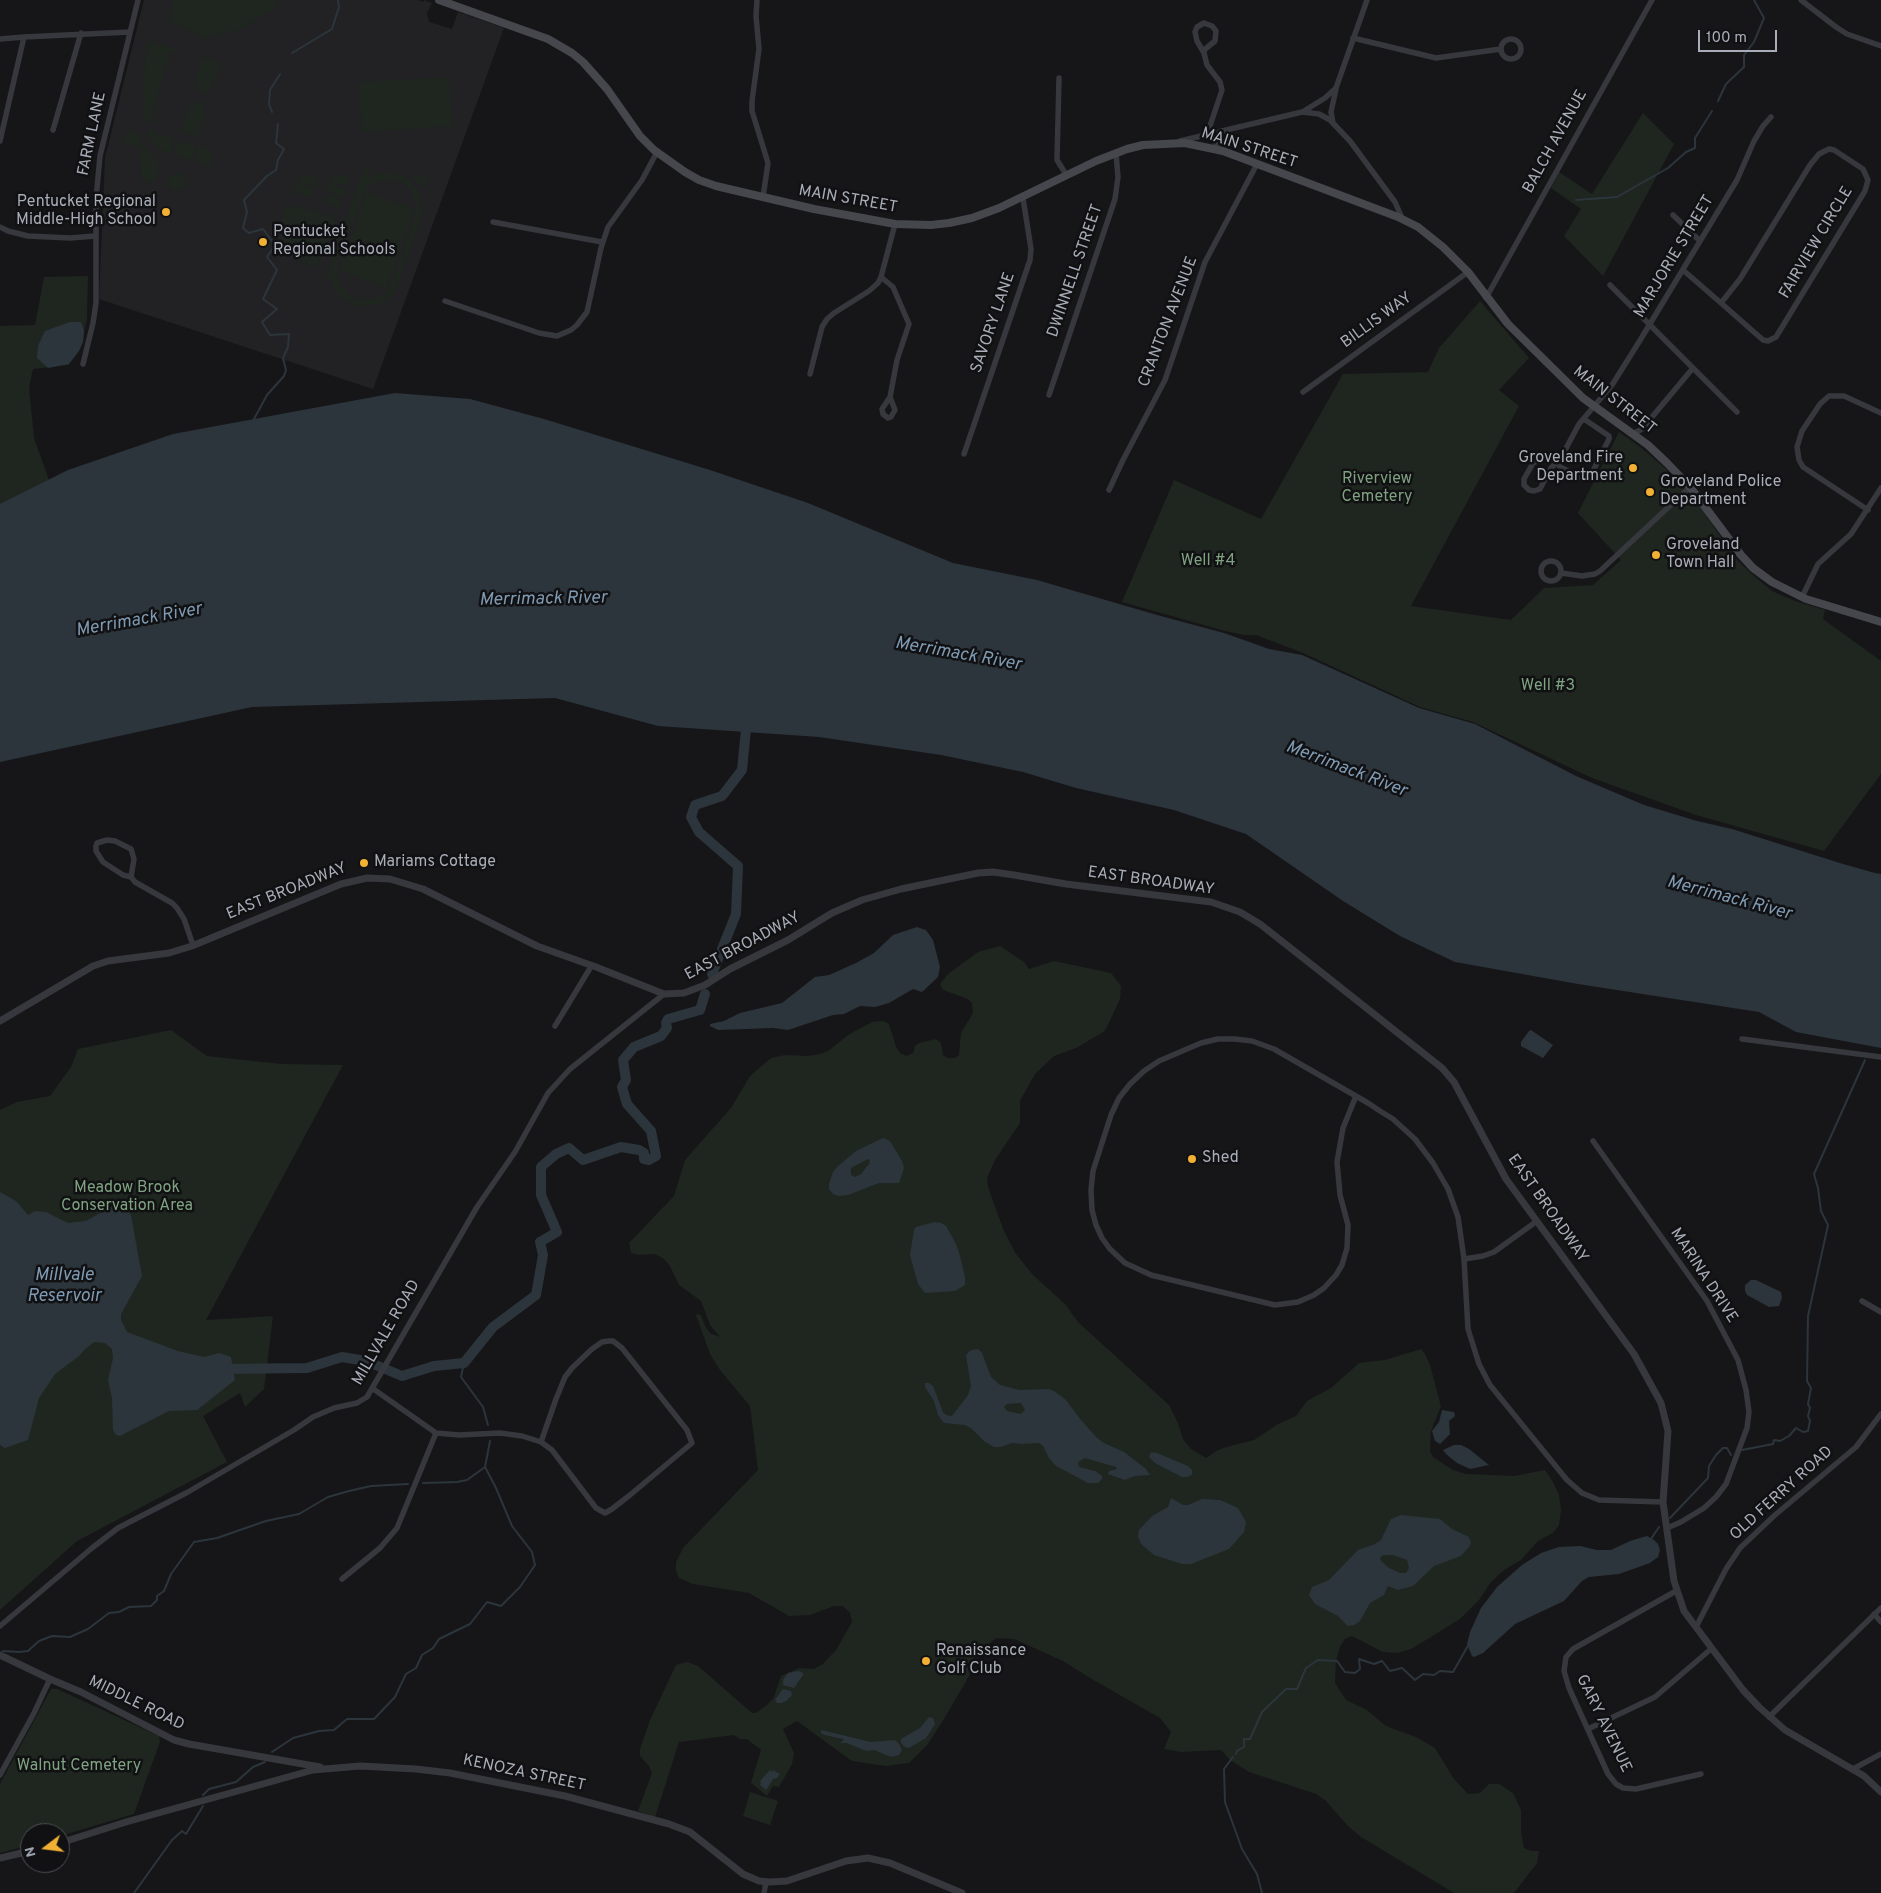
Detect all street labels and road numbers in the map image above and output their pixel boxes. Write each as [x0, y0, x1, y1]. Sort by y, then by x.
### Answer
street label: BALCH AVENUE [1520, 87, 1592, 197]
street label: FARM LANE [75, 90, 111, 178]
street label: MAIN STREET [1198, 124, 1300, 174]
street label: MAIN STREET [797, 182, 899, 218]
street label: FAIRVIEW CIRCLE [1776, 183, 1858, 303]
street label: MARJORIE STREET [1631, 192, 1719, 322]
street label: DWINNELL STREET [1044, 202, 1108, 340]
street label: CRANTON AVENUE [1135, 254, 1203, 390]
street label: SAVORY LANE [968, 270, 1020, 376]
street label: BILLIS WAY [1338, 289, 1416, 353]
street label: MAIN STREET [1569, 363, 1659, 439]
street label: EAST BROADWAY [224, 859, 350, 925]
street label: EAST BROADWAY [1086, 864, 1216, 900]
street label: EAST BROADWAY [682, 908, 804, 986]
street label: EAST BROADWAY [1502, 1151, 1592, 1267]
street label: MARINA DRIVE [1665, 1225, 1741, 1327]
street label: MILLVALE ROAD [349, 1277, 425, 1389]
street label: OLD FERRY ROAD [1727, 1443, 1837, 1545]
street label: GARY AVENUE [1571, 1672, 1635, 1776]
street label: MIDDLE ROAD [85, 1673, 187, 1735]
street label: KENOZA STREET [461, 1752, 587, 1796]

